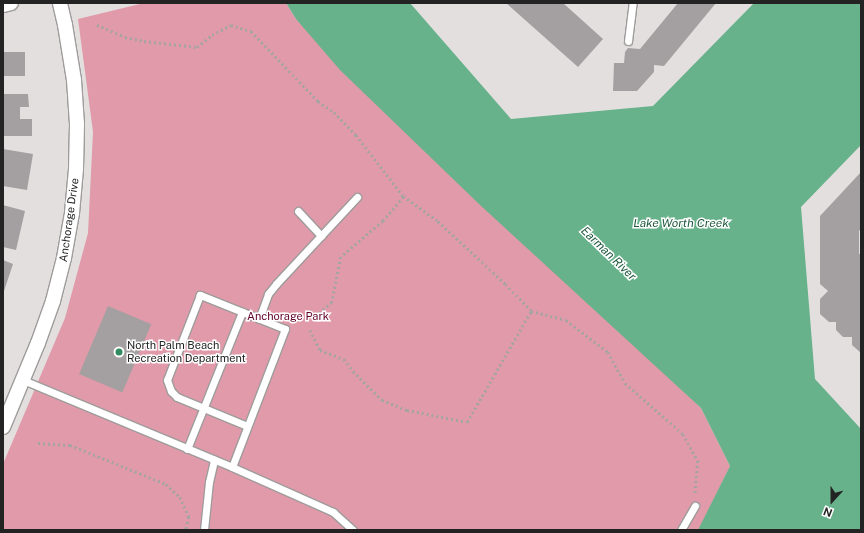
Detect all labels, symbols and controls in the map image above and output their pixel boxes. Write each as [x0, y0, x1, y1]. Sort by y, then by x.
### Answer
street label: Anchorage Drive [57, 177, 81, 263]
water label: Lake Worth Creek [633, 217, 729, 231]
water label: Earman River [577, 224, 639, 284]
park label: Anchorage Park [247, 309, 329, 323]
place label: North Palm Beach Recreation Department [127, 339, 246, 365]
marker: North Palm Beach Recreation Department [114, 347, 124, 357]
north arrow [812, 481, 852, 521]
text: N [822, 505, 834, 519]

